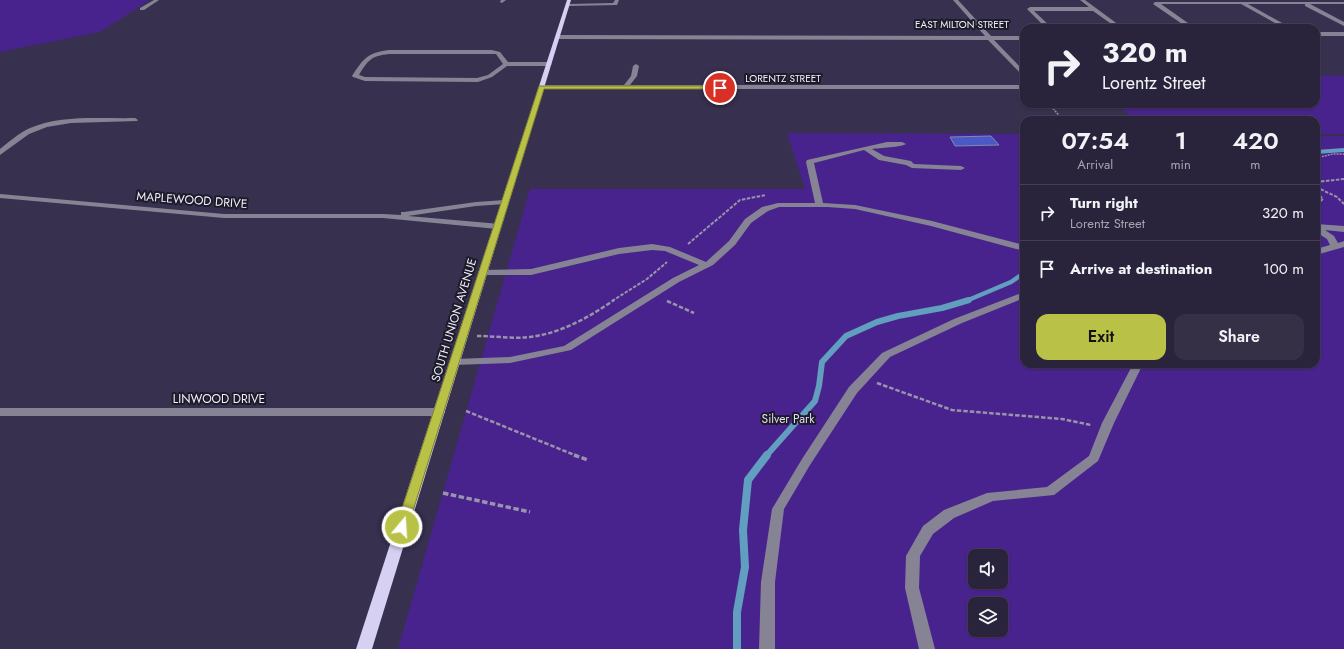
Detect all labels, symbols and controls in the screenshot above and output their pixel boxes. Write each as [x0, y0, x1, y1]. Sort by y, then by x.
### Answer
street label: EAST MILTON STREET [915, 17, 1009, 32]
text: 320 m [1102, 32, 1188, 73]
icon: right [1036, 40, 1088, 92]
text: Lorentz Street [1102, 70, 1206, 96]
pin [703, 71, 737, 105]
street label: LORENTZ STREET [745, 71, 821, 86]
icon: arrive [709, 77, 731, 99]
text: 07:54 [1061, 123, 1129, 158]
text: 1 [1175, 123, 1187, 158]
text: 420 [1232, 123, 1279, 158]
text: Arrival [1077, 155, 1113, 174]
text: min [1170, 155, 1191, 174]
text: m [1250, 155, 1260, 174]
street label: MAPLEWOOD DRIVE [136, 187, 248, 213]
text: Turn right [1070, 192, 1138, 214]
icon: right [1036, 202, 1058, 224]
text: 320 m [1262, 202, 1304, 224]
text: Lorentz Street [1070, 214, 1145, 233]
street label: SOUTH UNION AVENUE [427, 256, 481, 384]
icon: arrive [1036, 258, 1058, 280]
text: Arrive at destination [1070, 258, 1212, 280]
text: 100 m [1263, 258, 1304, 280]
button: Exit [1036, 314, 1166, 360]
button: Share [1174, 314, 1304, 360]
street label: LINWOOD DRIVE [173, 390, 265, 408]
park label: Silver Park [762, 410, 815, 428]
position arrow [381, 506, 423, 548]
map controls [968, 549, 1008, 637]
button: sound [968, 549, 1008, 589]
button: layers [968, 597, 1008, 637]

